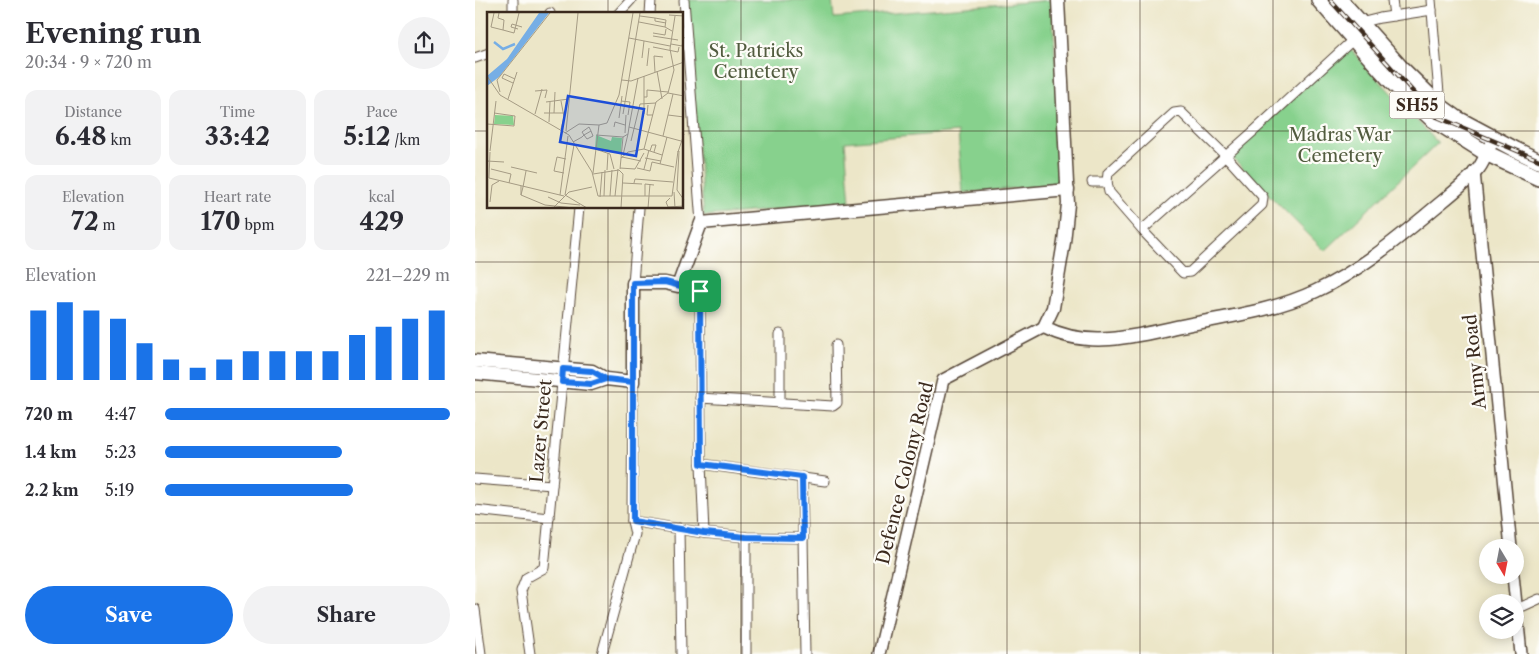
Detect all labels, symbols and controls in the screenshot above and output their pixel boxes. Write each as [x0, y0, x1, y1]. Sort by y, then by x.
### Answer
inset map [487, 12, 684, 209]
text: Evening run [25, 16, 201, 50]
button: share [398, 17, 450, 69]
park label: St. Patricks Cemetery [709, 40, 803, 83]
text: 20:34 · 9 × 720 m [25, 52, 152, 72]
road number: SH55 [1389, 92, 1445, 118]
text: Distance [64, 103, 122, 121]
text: Time [220, 103, 255, 121]
text: Pace [366, 103, 398, 121]
text: 6.48 [55, 121, 107, 152]
text: 33:42 [205, 121, 270, 152]
text: 5:12 [343, 121, 390, 152]
park label: Madras War Cemetery [1289, 124, 1392, 167]
text: km [107, 131, 132, 149]
text: /km [390, 131, 420, 149]
text: Elevation [62, 188, 124, 206]
text: Heart rate [204, 188, 271, 206]
text: kcal [369, 188, 395, 206]
text: 72 [71, 206, 99, 237]
text: 170 [200, 206, 241, 237]
text: 429 [360, 206, 404, 237]
text: m [99, 216, 115, 234]
text: bpm [241, 216, 275, 234]
text: Elevation [25, 265, 96, 285]
text: 221–229 m [366, 265, 450, 285]
pin [679, 270, 721, 312]
icon: arrive [686, 277, 714, 305]
street label: Army Road [1459, 313, 1491, 412]
street label: Lazer Street [526, 378, 557, 484]
street label: Defence Colony Road [872, 379, 938, 567]
text: 720 m [25, 404, 73, 424]
text: 4:47 [105, 404, 136, 424]
text: 1.4 km [25, 442, 77, 462]
text: 5:23 [105, 442, 136, 462]
text: 2.2 km [25, 480, 79, 500]
text: 5:19 [105, 480, 134, 500]
north arrow [1479, 539, 1524, 584]
map controls [1479, 539, 1524, 639]
button: Save [25, 586, 233, 644]
button: Share [243, 586, 450, 644]
button: layers [1479, 594, 1524, 639]

